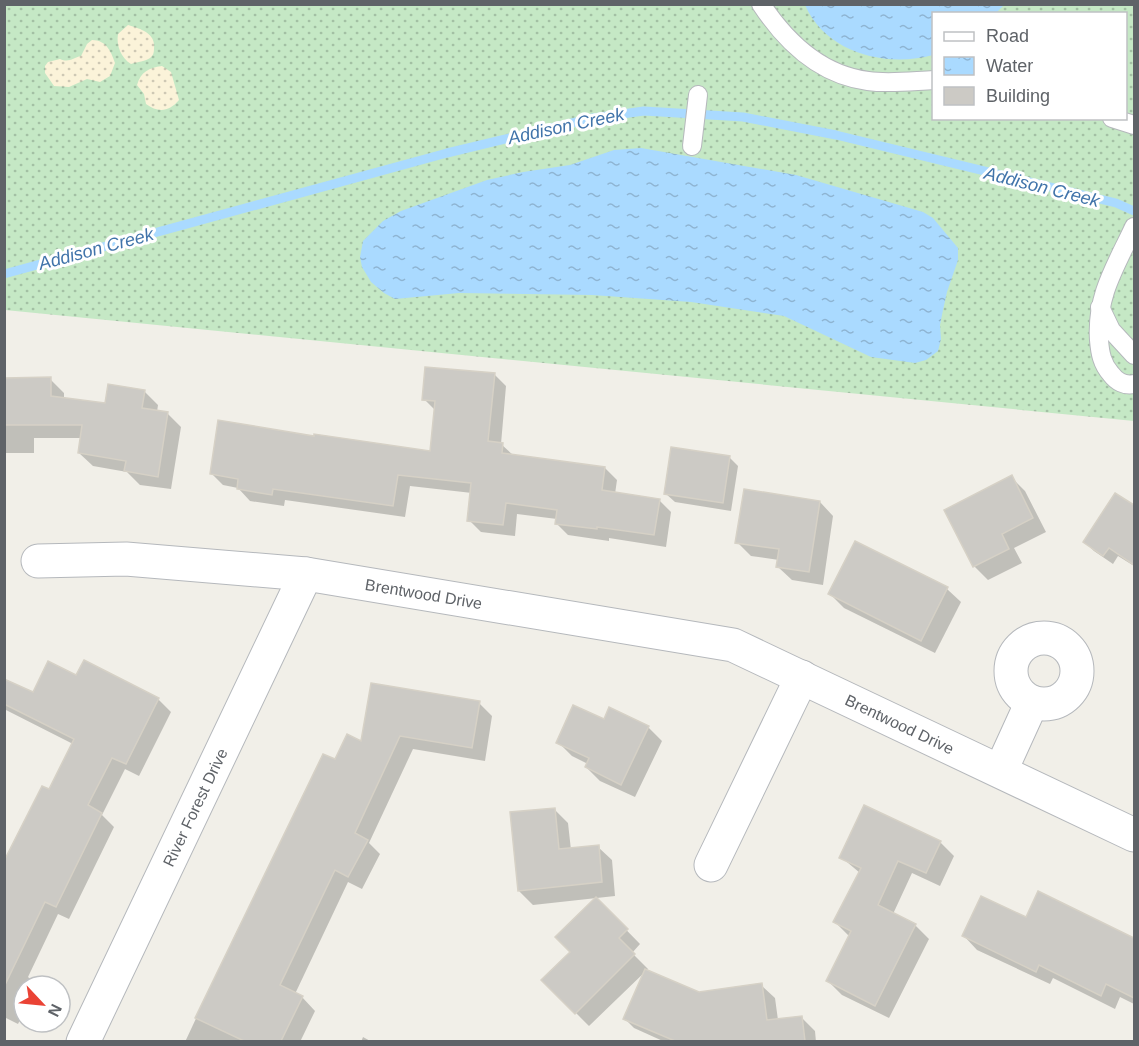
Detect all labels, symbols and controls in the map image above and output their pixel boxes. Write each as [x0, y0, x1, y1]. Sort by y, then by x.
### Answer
legend [932, 12, 1127, 120]
text: Road [986, 26, 1029, 46]
text: Water [986, 56, 1033, 76]
text: Building [986, 86, 1050, 106]
water label: Addison Creek [505, 104, 627, 148]
water label: Addison Creek [981, 163, 1103, 211]
water label: Addison Creek [35, 224, 157, 274]
street label: Brentwood Drive [364, 575, 484, 612]
street label: Brentwood Drive [843, 691, 957, 757]
street label: River Forest Drive [159, 745, 230, 869]
north arrow [12, 974, 72, 1034]
text: N [45, 1001, 65, 1019]

